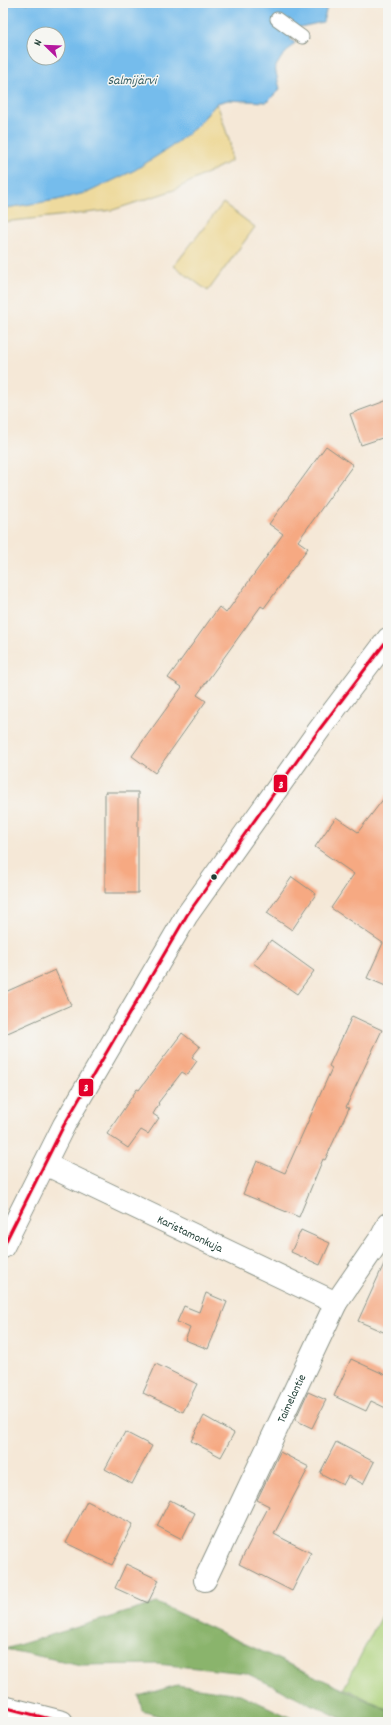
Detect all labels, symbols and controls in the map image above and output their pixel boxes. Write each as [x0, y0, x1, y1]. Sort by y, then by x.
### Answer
north arrow [26, 26, 66, 66]
text: N [30, 37, 47, 49]
water label: Salmijärvi [108, 72, 159, 91]
line badge: 3 [273, 774, 288, 793]
text: 3 [279, 778, 284, 794]
unlabelled marker [209, 872, 219, 882]
line badge: 3 [78, 1078, 94, 1097]
text: 3 [84, 1081, 89, 1097]
street label: Karistamonkuja [154, 1212, 226, 1258]
street label: Taimelantie [273, 1372, 311, 1426]

